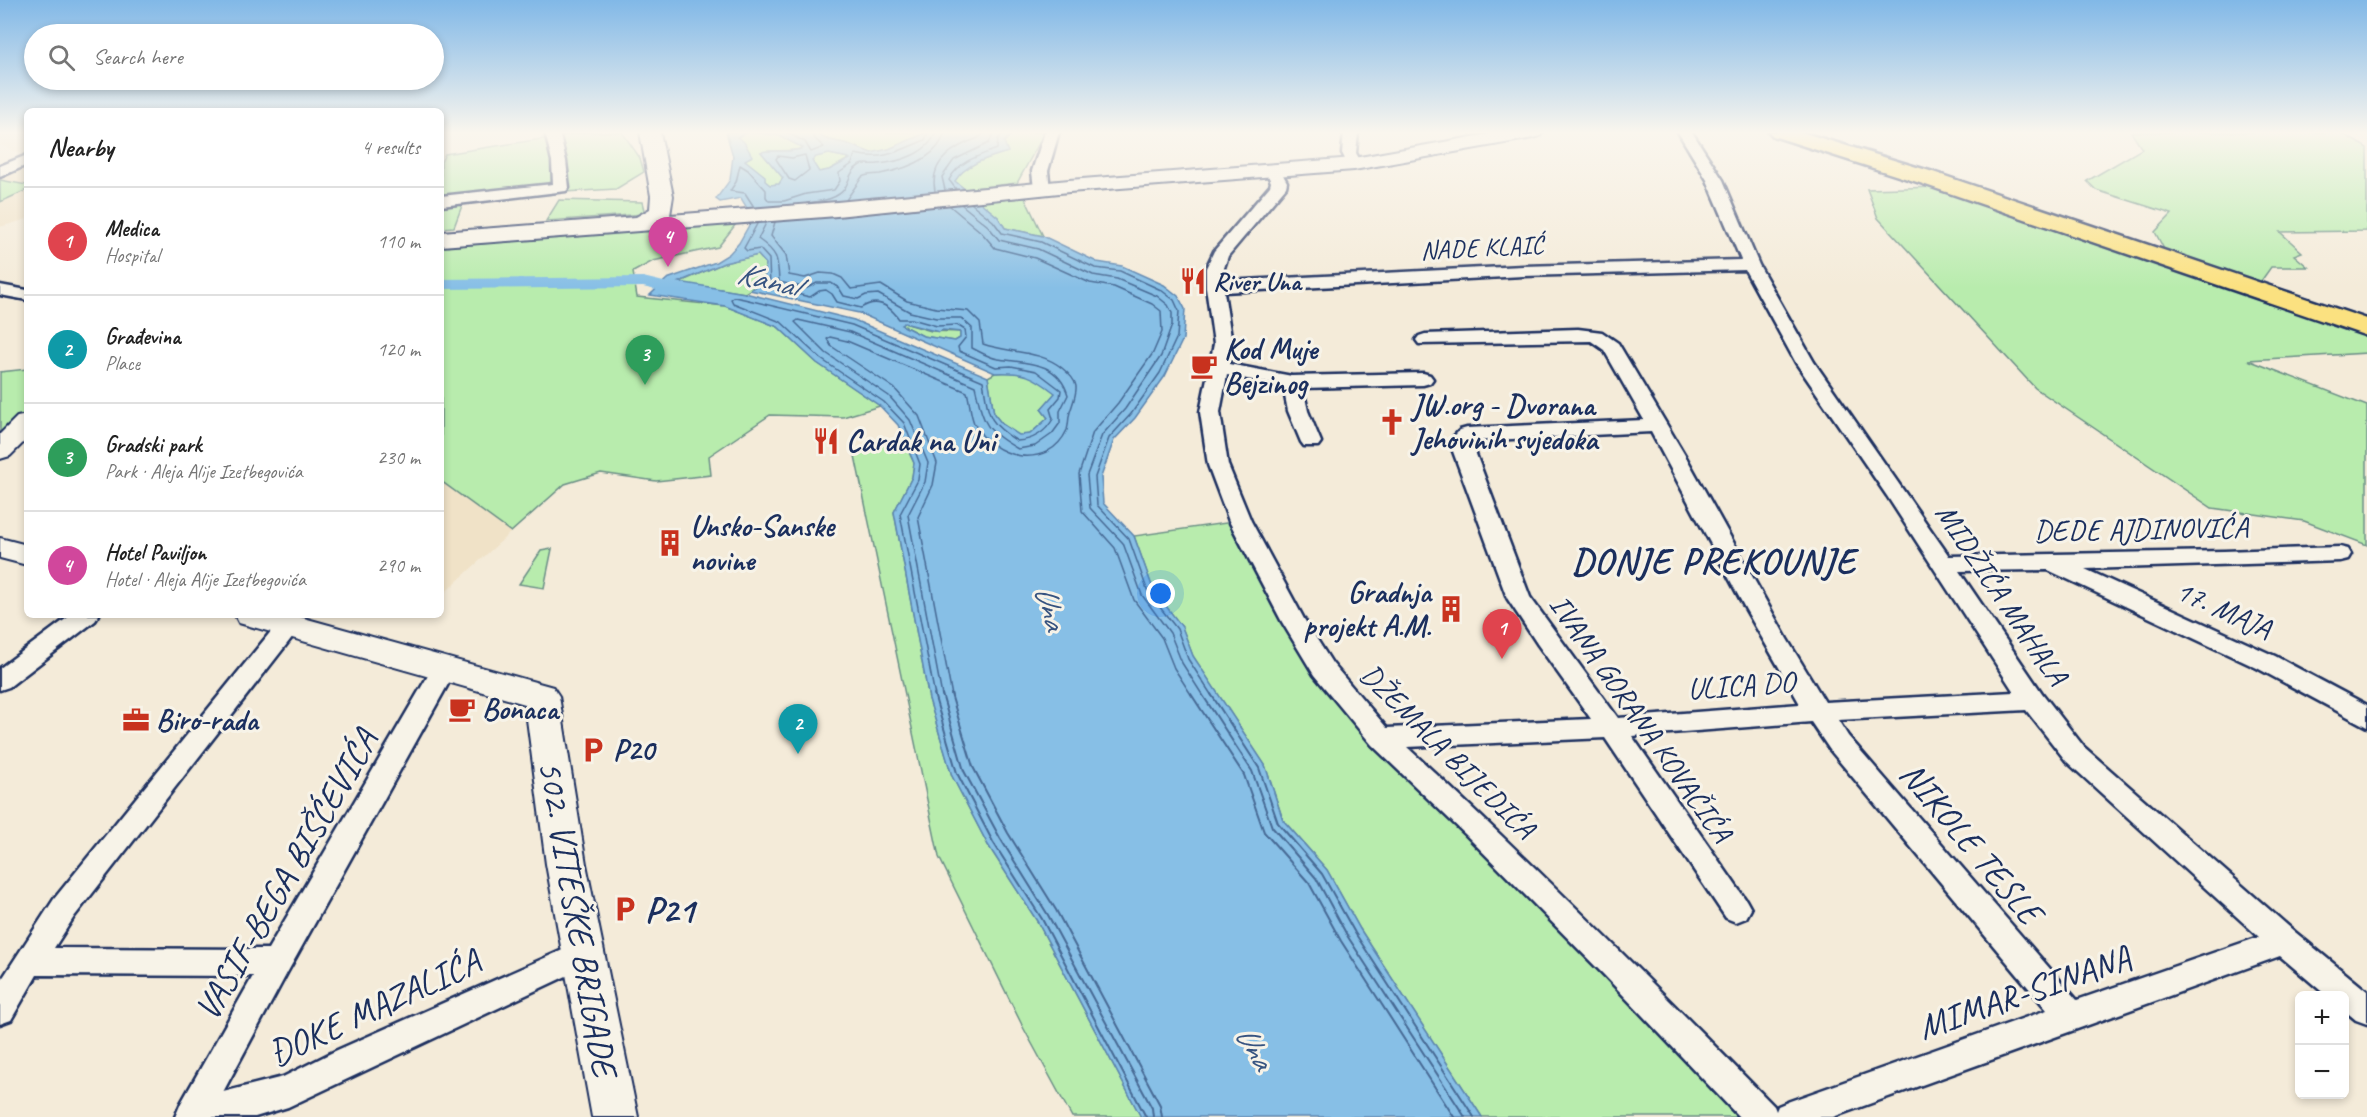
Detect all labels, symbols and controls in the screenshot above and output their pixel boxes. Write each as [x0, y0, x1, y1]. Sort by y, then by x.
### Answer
search box [24, 24, 444, 90]
icon: search [45, 41, 78, 74]
text: Search here [93, 43, 183, 71]
text: Nearby [48, 131, 113, 164]
text: 4 results [361, 135, 420, 160]
text: Medica [105, 215, 159, 243]
pin: 4 [648, 218, 688, 267]
street label: NADE KLAIĆ [1420, 228, 1548, 267]
text: 1 [63, 229, 72, 254]
text: 110 m [377, 229, 420, 254]
text: Hospital [105, 243, 160, 268]
water label: Kanal [733, 252, 813, 309]
place label: River Una [1213, 265, 1303, 298]
restaurant icon: River Una [1178, 266, 1208, 296]
text: Građevina [105, 323, 180, 351]
place label: Kod Muje Bejzinog [1224, 330, 1319, 402]
pin: 3 [626, 336, 664, 385]
text: 2 [63, 337, 72, 362]
text: 120 m [377, 337, 420, 362]
text: Place [105, 351, 140, 376]
cafe icon: Kod Muje Bejzinog [1189, 351, 1219, 381]
place label: JW.org - Dvorana Jehovinih svjedoka [1410, 386, 1600, 458]
church icon: JW.org - Dvorana Jehovinih svjedoka [1377, 407, 1407, 437]
place label: Cardak na Uni [846, 422, 999, 460]
restaurant icon: Cardak na Uni [811, 426, 841, 456]
text: Gradski park [105, 431, 202, 459]
text: 3 [63, 445, 72, 470]
text: 230 m [377, 445, 420, 470]
text: Park · Aleja Alije Izetbegovića [105, 459, 303, 484]
street label: MIDŽIĆA MAHALA [1927, 496, 2078, 694]
place label: Unsko-Sanske novine [690, 507, 836, 579]
street label: DEDE AJDINOVIĆA [2033, 508, 2250, 550]
building icon: Unsko-Sanske novine [655, 528, 685, 558]
district label: DONJE PREKOUNJE [1572, 538, 1860, 584]
text: Hotel Paviljon [105, 539, 206, 567]
text: 4 [63, 553, 72, 578]
text: 290 m [377, 553, 420, 578]
text: Hotel · Aleja Alije Izetbegovića [105, 567, 306, 592]
street label: 17. MAJA [2170, 571, 2279, 647]
place label: Gradnja projekt A.M. [1304, 573, 1434, 645]
your location [1146, 579, 1175, 608]
water label: Una [1025, 580, 1077, 637]
street label: IVANA GORANA KOVAČIĆA [1541, 587, 1742, 851]
building icon: Gradnja projekt A.M. [1436, 594, 1466, 624]
pin: 1 [1482, 610, 1522, 659]
street label: DŽEMALA BIJEDIĆA [1352, 655, 1545, 848]
street label: ULICA DO [1686, 662, 1799, 708]
place label: Bonaca [482, 690, 560, 728]
cafe icon: Bonaca [447, 694, 477, 724]
place label: Biro-rada [156, 701, 260, 739]
pin: 2 [778, 704, 818, 754]
office icon: Biro-rada [121, 705, 151, 735]
street label: VASIF-BEGA BIŠĆEVIĆA [184, 719, 389, 1028]
place label: P20 [613, 731, 658, 769]
parking icon: P20 [578, 735, 608, 765]
street label: NIKOLE TESLE [1890, 752, 2055, 937]
street label: 502. VITEŠKE BRIGADE [528, 757, 629, 1083]
place label: P21 [645, 887, 698, 933]
parking icon: P21 [610, 894, 640, 924]
street label: MIMAR-SINANA [1912, 934, 2138, 1050]
street label: ĐOKE MAZALIĆA [261, 937, 489, 1076]
map controls [2295, 991, 2349, 1099]
button: + [2295, 991, 2349, 1045]
water label: Una [1226, 1018, 1285, 1079]
button: − [2295, 1045, 2349, 1099]

